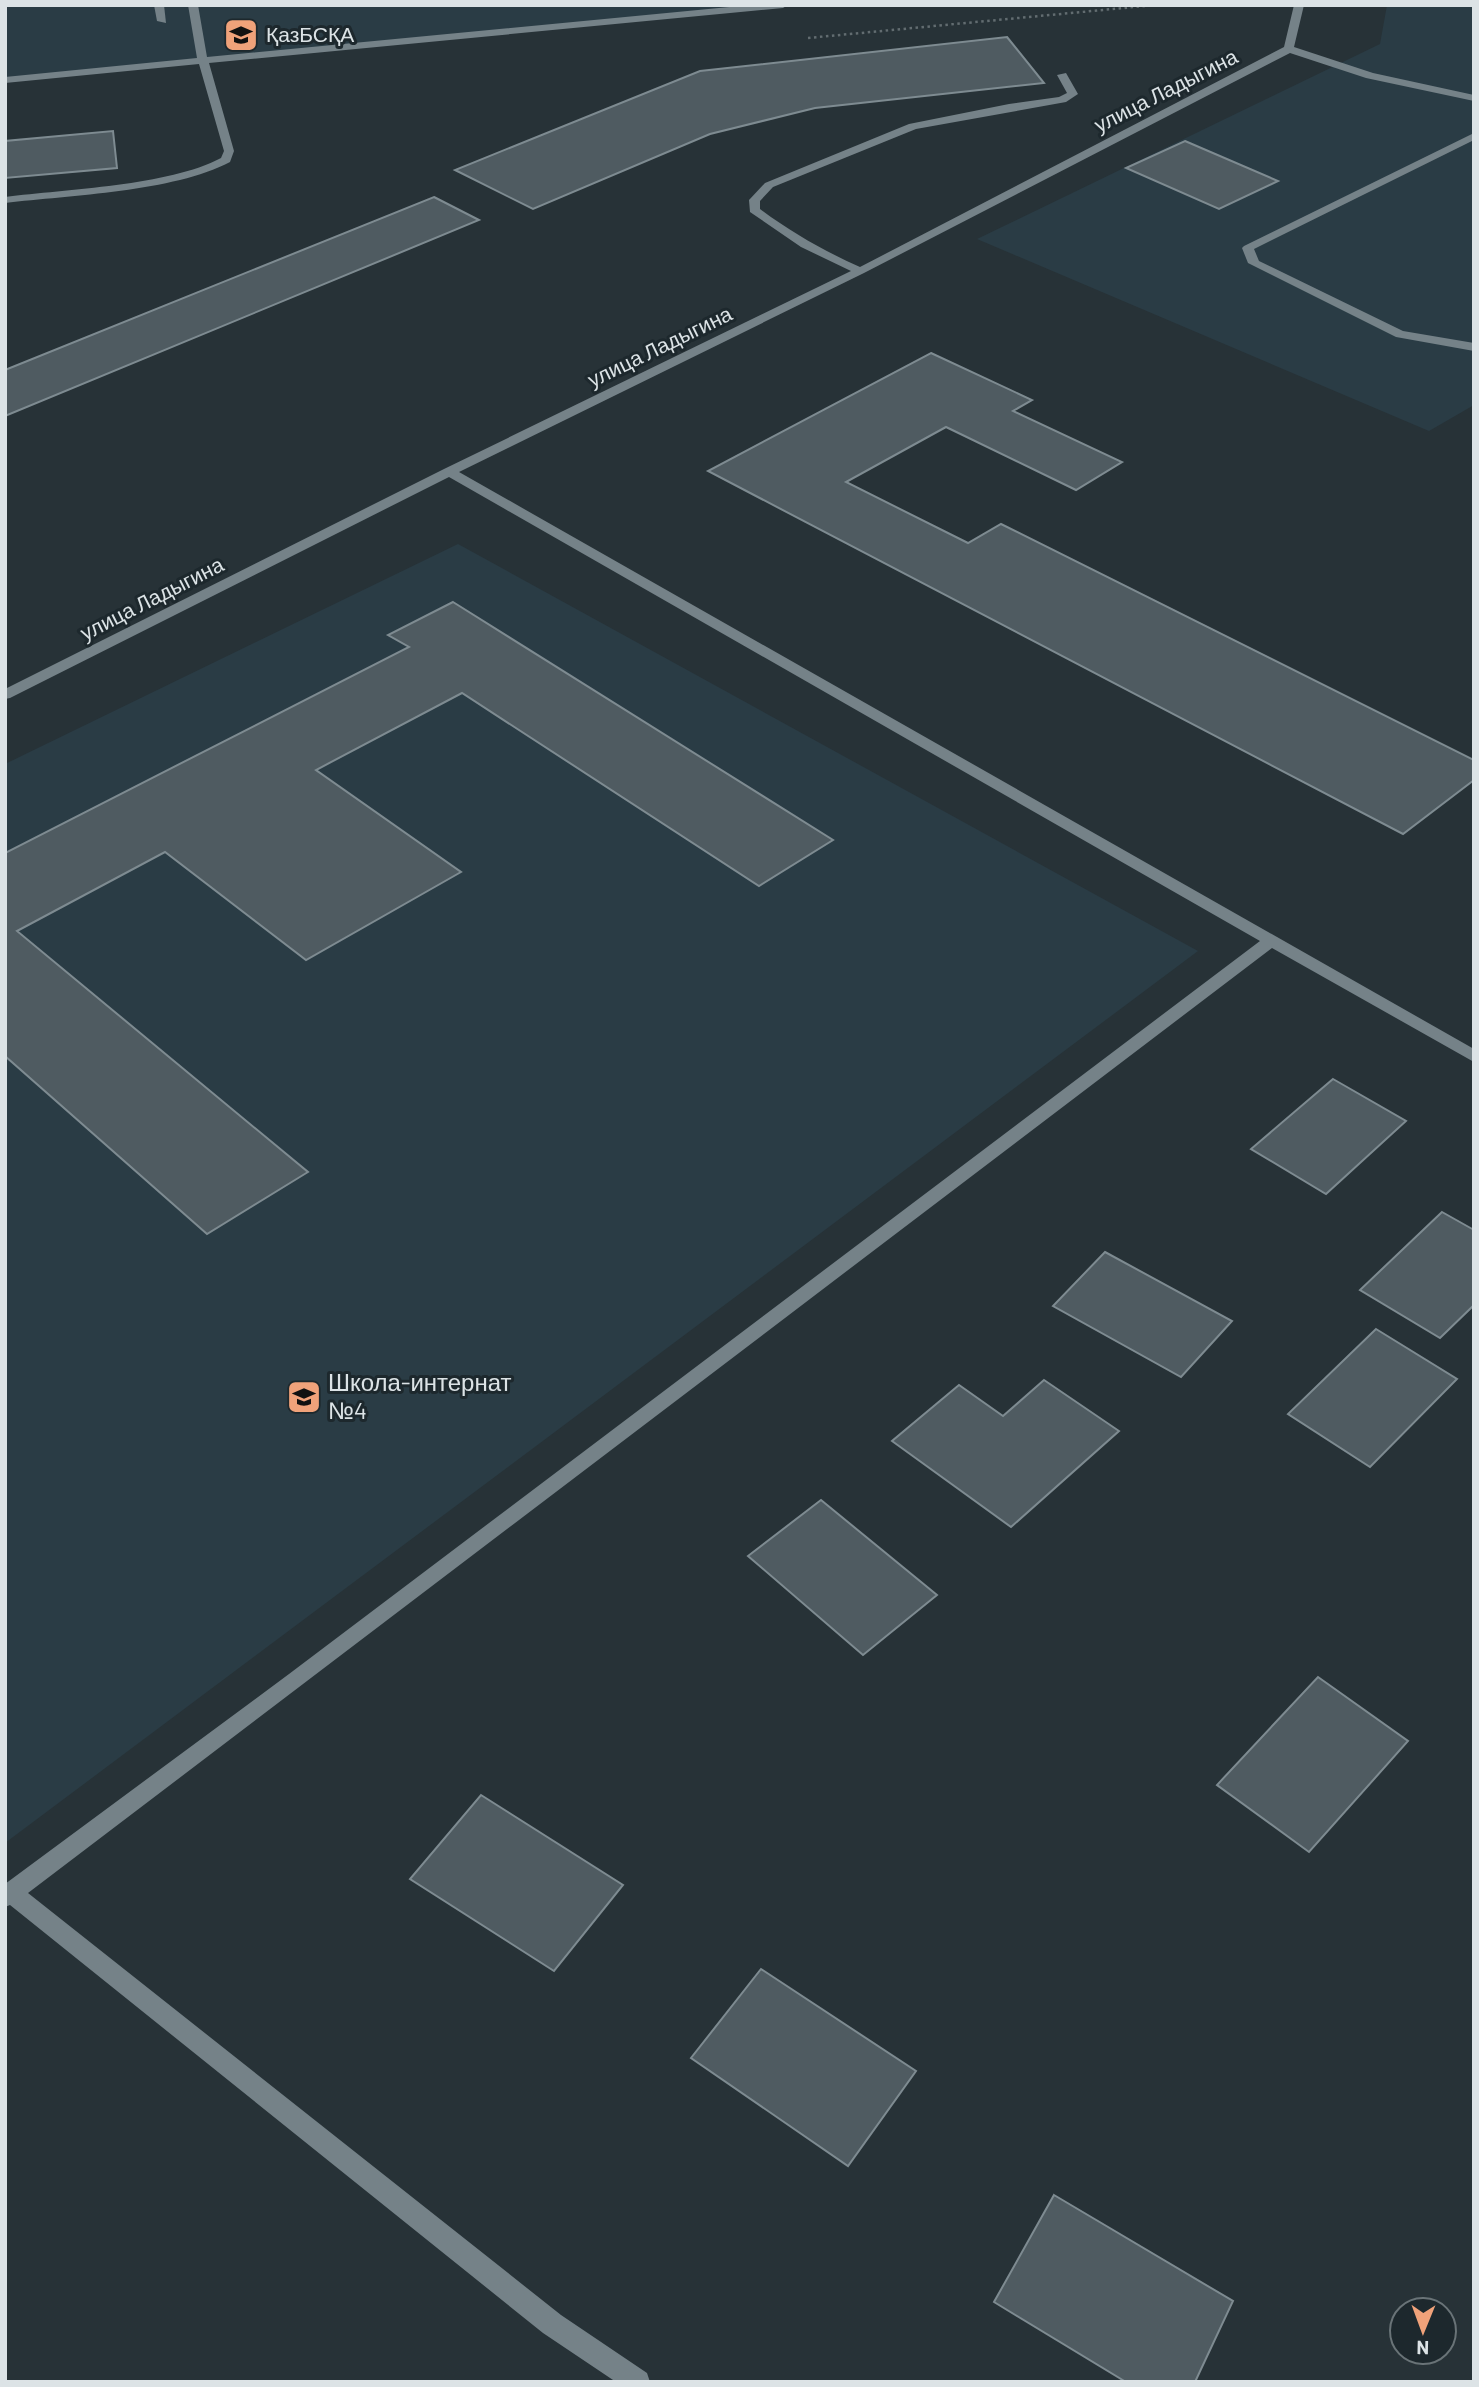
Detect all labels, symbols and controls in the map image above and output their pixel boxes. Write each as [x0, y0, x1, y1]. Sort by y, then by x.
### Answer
school or university icon: ҚазБСҚА [222, 16, 260, 54]
place label: ҚазБСҚА [266, 21, 354, 46]
street label: улица Ладыгина [1090, 43, 1241, 137]
street label: улица Ладыгина [583, 300, 736, 391]
street label: улица Ладыгина [76, 551, 227, 645]
place label: Школа-интернат №4 [328, 1367, 512, 1424]
school or university icon: Школа-интернат №4 [285, 1378, 323, 1416]
north arrow [1388, 2296, 1458, 2366]
text: N [1416, 2337, 1429, 2360]

